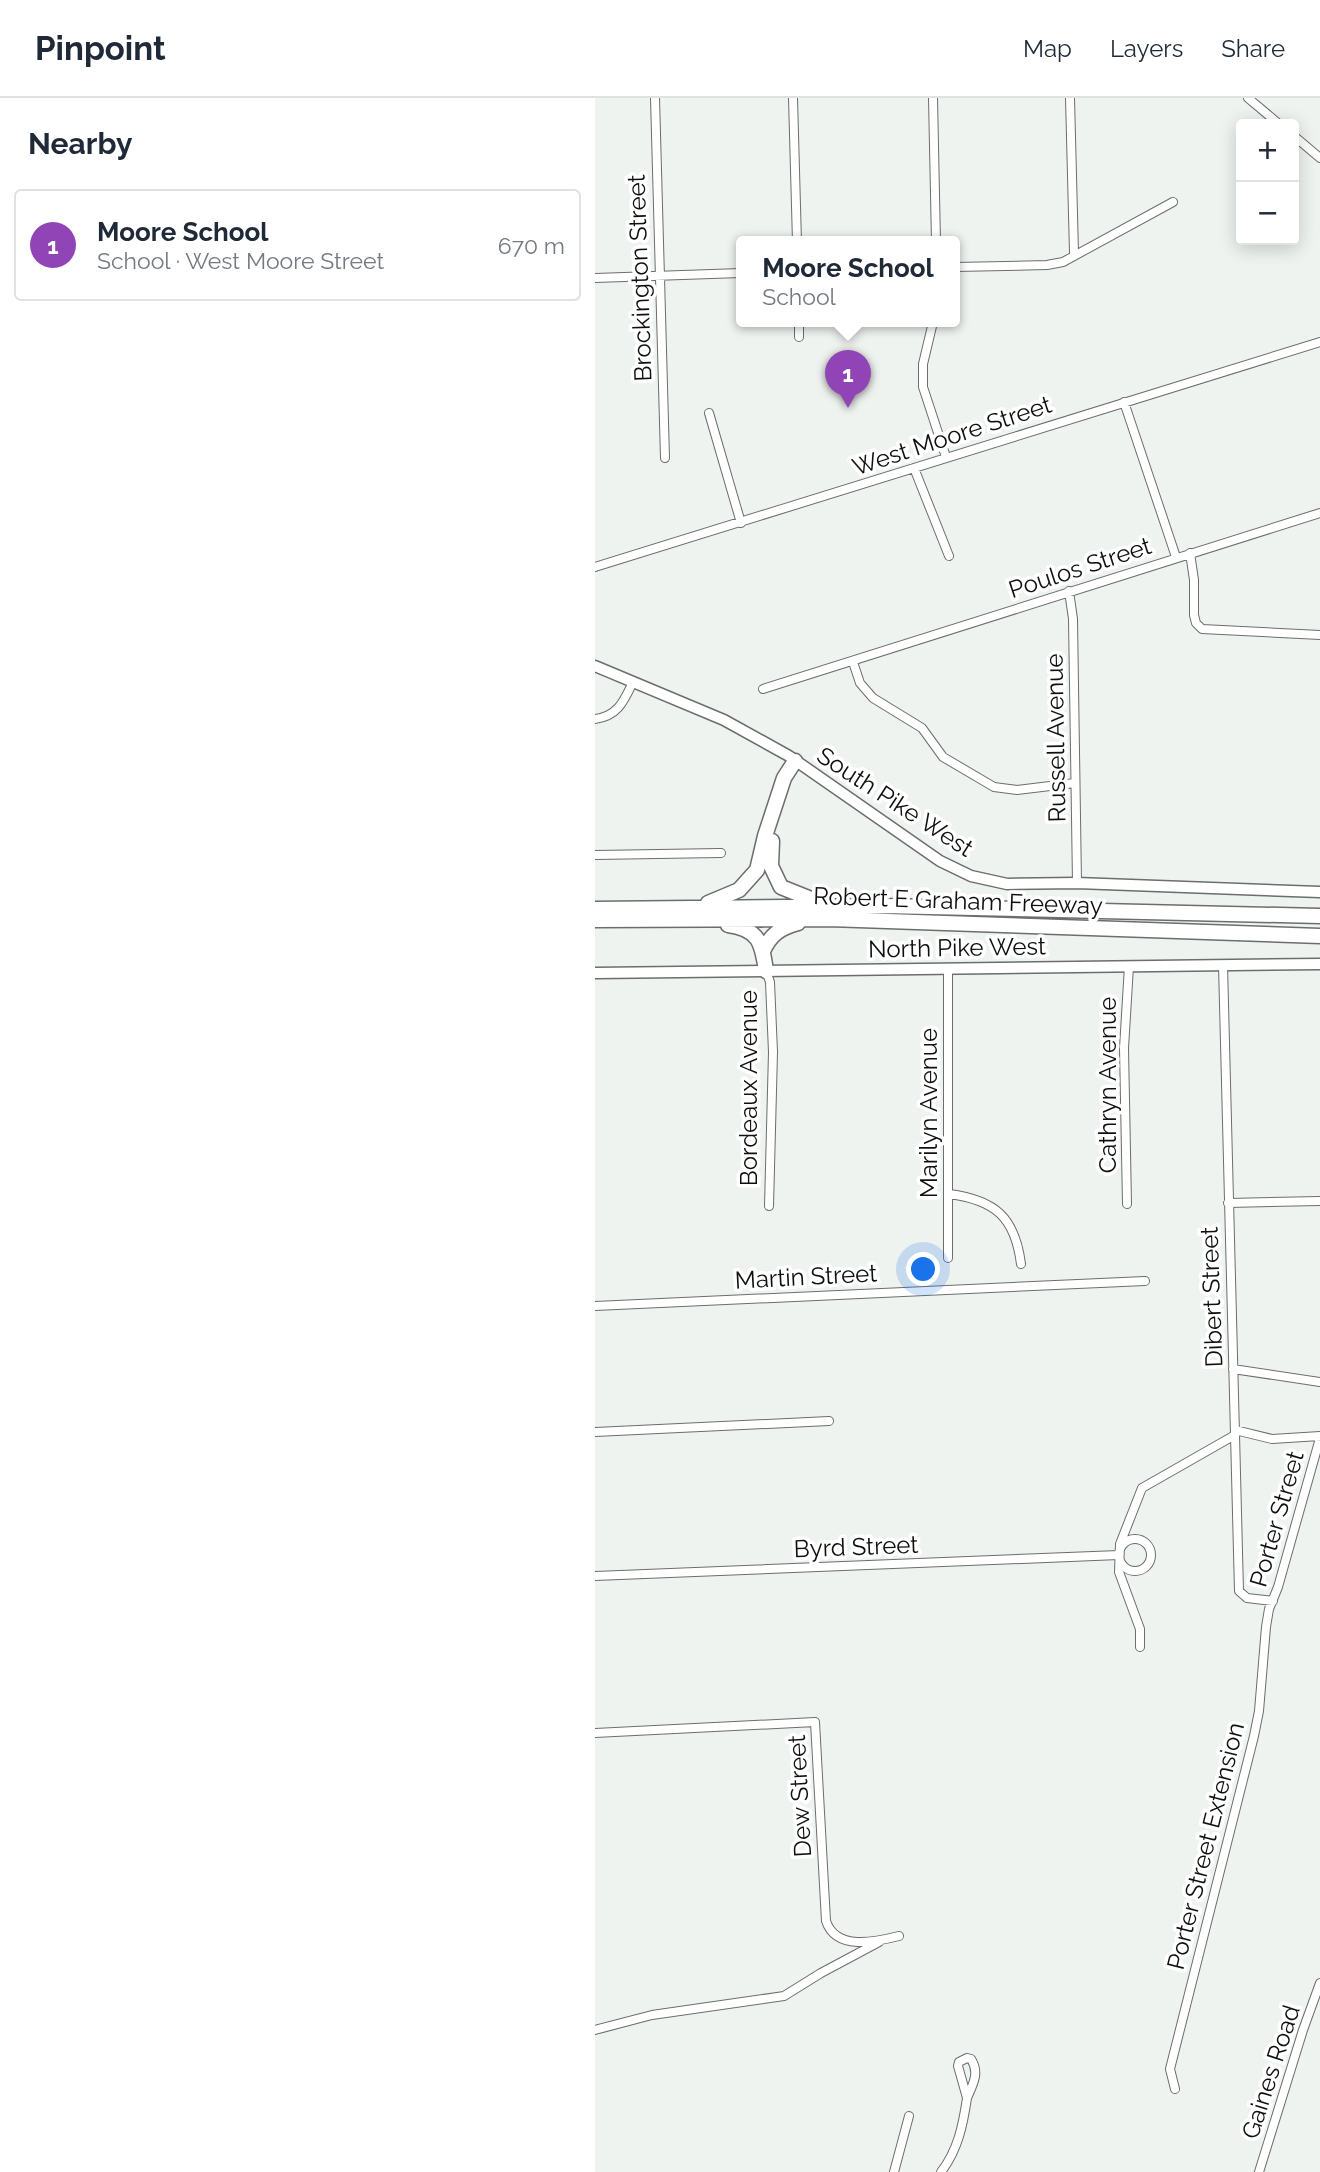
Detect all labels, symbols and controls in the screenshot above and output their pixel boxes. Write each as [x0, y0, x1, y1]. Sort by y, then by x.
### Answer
text: Pinpoint [35, 29, 166, 68]
text: Map [1023, 34, 1072, 63]
text: Layers [1110, 34, 1183, 63]
text: Share [1221, 34, 1285, 63]
map controls [1236, 119, 1299, 245]
button: + [1236, 119, 1299, 182]
text: Nearby [28, 126, 132, 161]
street label: Brockington Street [621, 174, 658, 382]
button: − [1236, 182, 1299, 245]
text: Moore School [97, 217, 269, 247]
text: 1 [47, 232, 59, 259]
text: 670 m [498, 232, 565, 259]
popup [736, 236, 960, 327]
text: School · West Moore Street [97, 247, 384, 274]
text: Moore School [762, 253, 934, 283]
text: School [762, 283, 836, 310]
pin: 1 [825, 350, 871, 408]
street label: West Moore Street [849, 390, 1055, 481]
street label: Poulos Street [1005, 531, 1155, 604]
street label: Russell Avenue [1040, 653, 1071, 823]
street label: South Pike West [812, 740, 979, 863]
street label: Robert E Graham Freeway [813, 881, 1103, 920]
street label: North Pike West [868, 931, 1046, 964]
street label: Bordeaux Avenue [734, 990, 763, 1186]
street label: Cathryn Avenue [1093, 997, 1122, 1173]
street label: Marilyn Avenue [914, 1028, 943, 1198]
street label: Dibert Street [1195, 1226, 1228, 1368]
your location [906, 1252, 940, 1286]
street label: Martin Street [734, 1258, 878, 1295]
street label: Porter Street [1243, 1448, 1310, 1590]
street label: Byrd Street [793, 1530, 919, 1563]
street label: Porter Street Extension [1161, 1719, 1250, 1972]
street label: Dew Street [782, 1734, 817, 1858]
street label: Gaines Road [1235, 2001, 1306, 2142]

